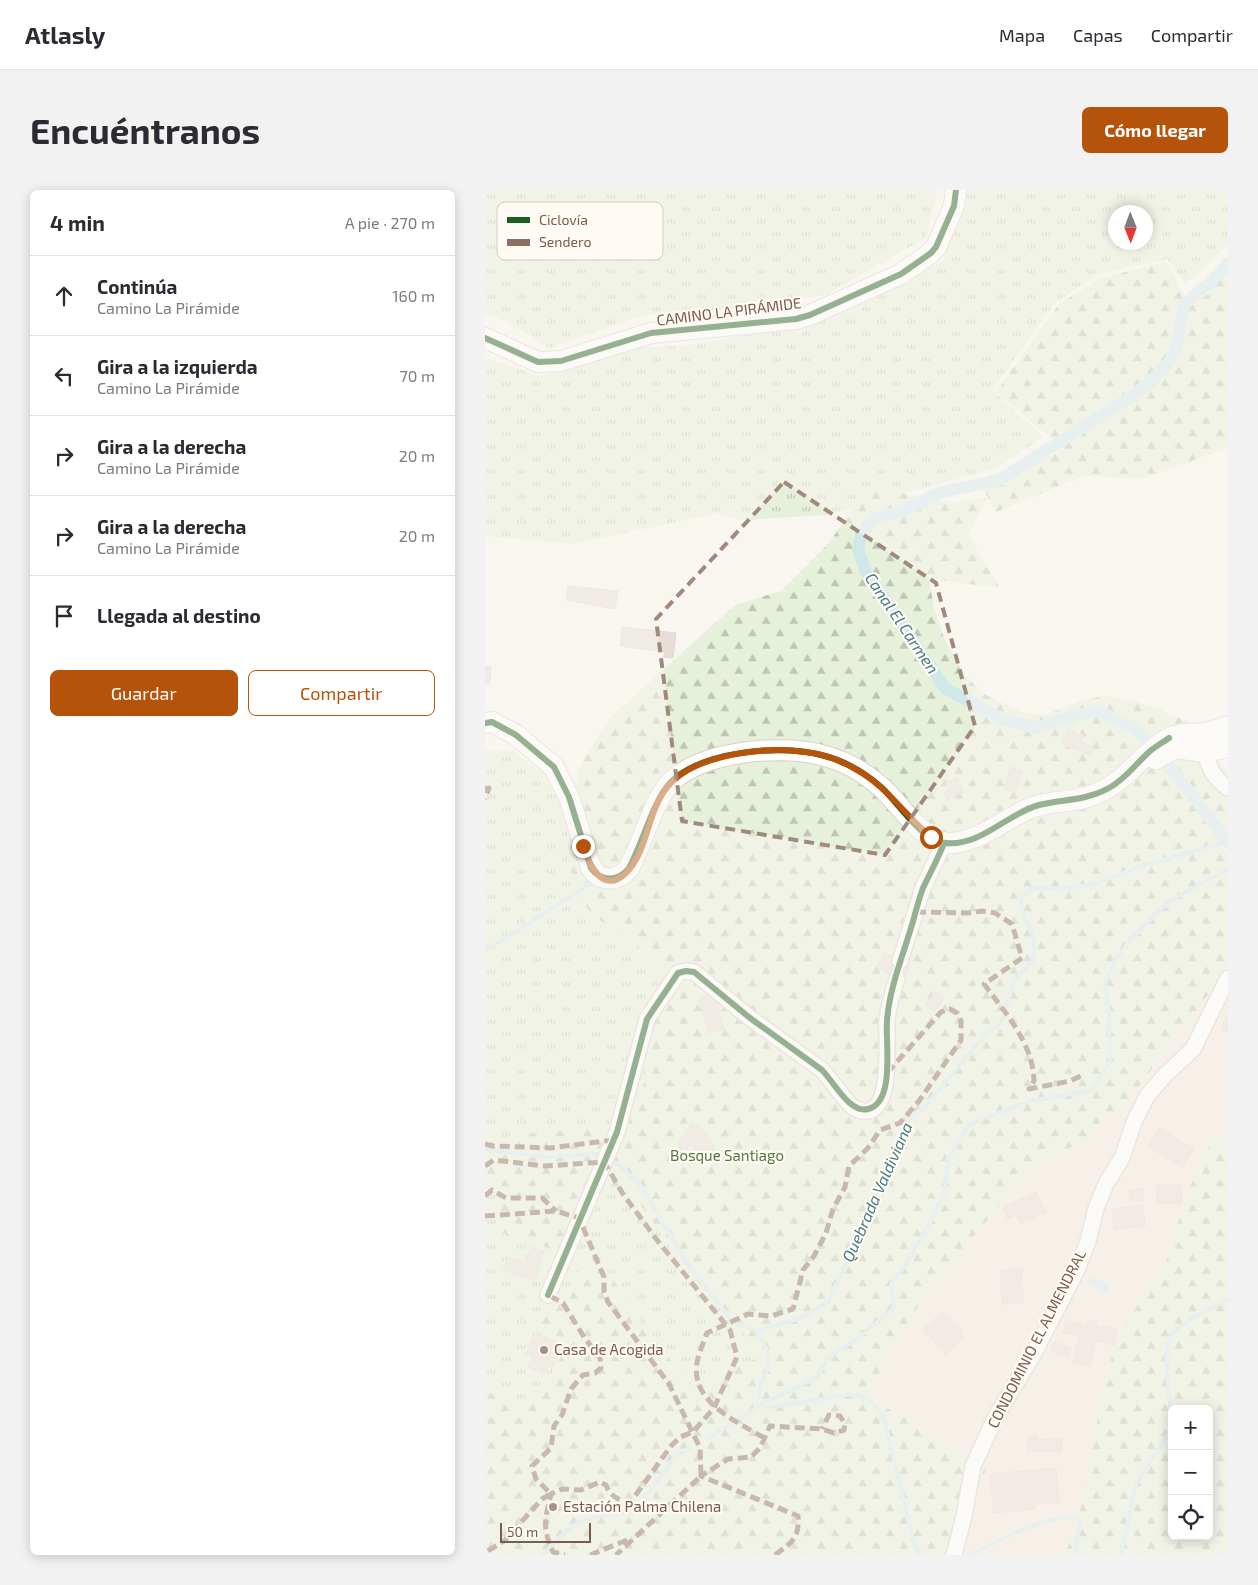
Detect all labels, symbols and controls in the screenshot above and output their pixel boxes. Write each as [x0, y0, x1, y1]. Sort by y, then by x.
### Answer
text: Atlasly [25, 20, 105, 49]
text: Mapa [999, 24, 1045, 46]
text: Capas [1073, 24, 1123, 46]
text: Compartir [1151, 24, 1233, 46]
button: Cómo llegar [1082, 107, 1228, 153]
text: Encuéntranos [30, 109, 260, 151]
legend [497, 202, 663, 260]
north arrow [1108, 205, 1153, 250]
text: 4 min [50, 210, 105, 235]
text: Ciclovía [539, 211, 588, 228]
text: A pie · 270 m [345, 213, 435, 232]
text: Sendero [539, 233, 591, 250]
text: Continúa [97, 275, 177, 298]
icon: ahead [50, 282, 78, 310]
text: 160 m [392, 286, 435, 305]
street label: CAMINO LA PIRÁMIDE [655, 293, 802, 329]
text: Camino La Pirámide [97, 298, 240, 317]
text: Gira a la izquierda [97, 355, 258, 378]
icon: left [50, 362, 78, 390]
text: 70 m [400, 366, 435, 385]
text: Camino La Pirámide [97, 378, 240, 397]
text: Gira a la derecha [97, 435, 246, 458]
icon: right [50, 442, 78, 470]
text: 20 m [399, 446, 435, 465]
text: Camino La Pirámide [97, 458, 240, 477]
text: Gira a la derecha [97, 515, 246, 538]
icon: right [50, 522, 78, 550]
text: 20 m [399, 526, 435, 545]
text: Camino La Pirámide [97, 538, 240, 557]
water label: Canal El Carmen [862, 569, 943, 677]
icon: arrive [50, 602, 78, 630]
text: Llegada al destino [97, 604, 261, 627]
button: Guardar [50, 670, 238, 716]
button: Compartir [248, 670, 435, 716]
route start [920, 826, 943, 849]
route end [572, 835, 595, 858]
water label: Quebrada Valdiviana [837, 1119, 917, 1265]
park label: Bosque Santiago [670, 1146, 784, 1164]
street label: CONDOMINIO EL ALMENDRAL [983, 1246, 1089, 1431]
place label: Casa de Acogida [554, 1340, 664, 1358]
marker: Casa de Acogida [538, 1344, 550, 1356]
map controls [1168, 1405, 1213, 1540]
button: + [1168, 1405, 1213, 1450]
button: − [1168, 1450, 1213, 1495]
button: locate [1168, 1495, 1213, 1540]
place label: Estación Palma Chilena [563, 1497, 721, 1515]
marker: Estación Palma Chilena [547, 1501, 559, 1513]
scale bar [500, 1520, 591, 1543]
text: 50 m [507, 1523, 538, 1540]

